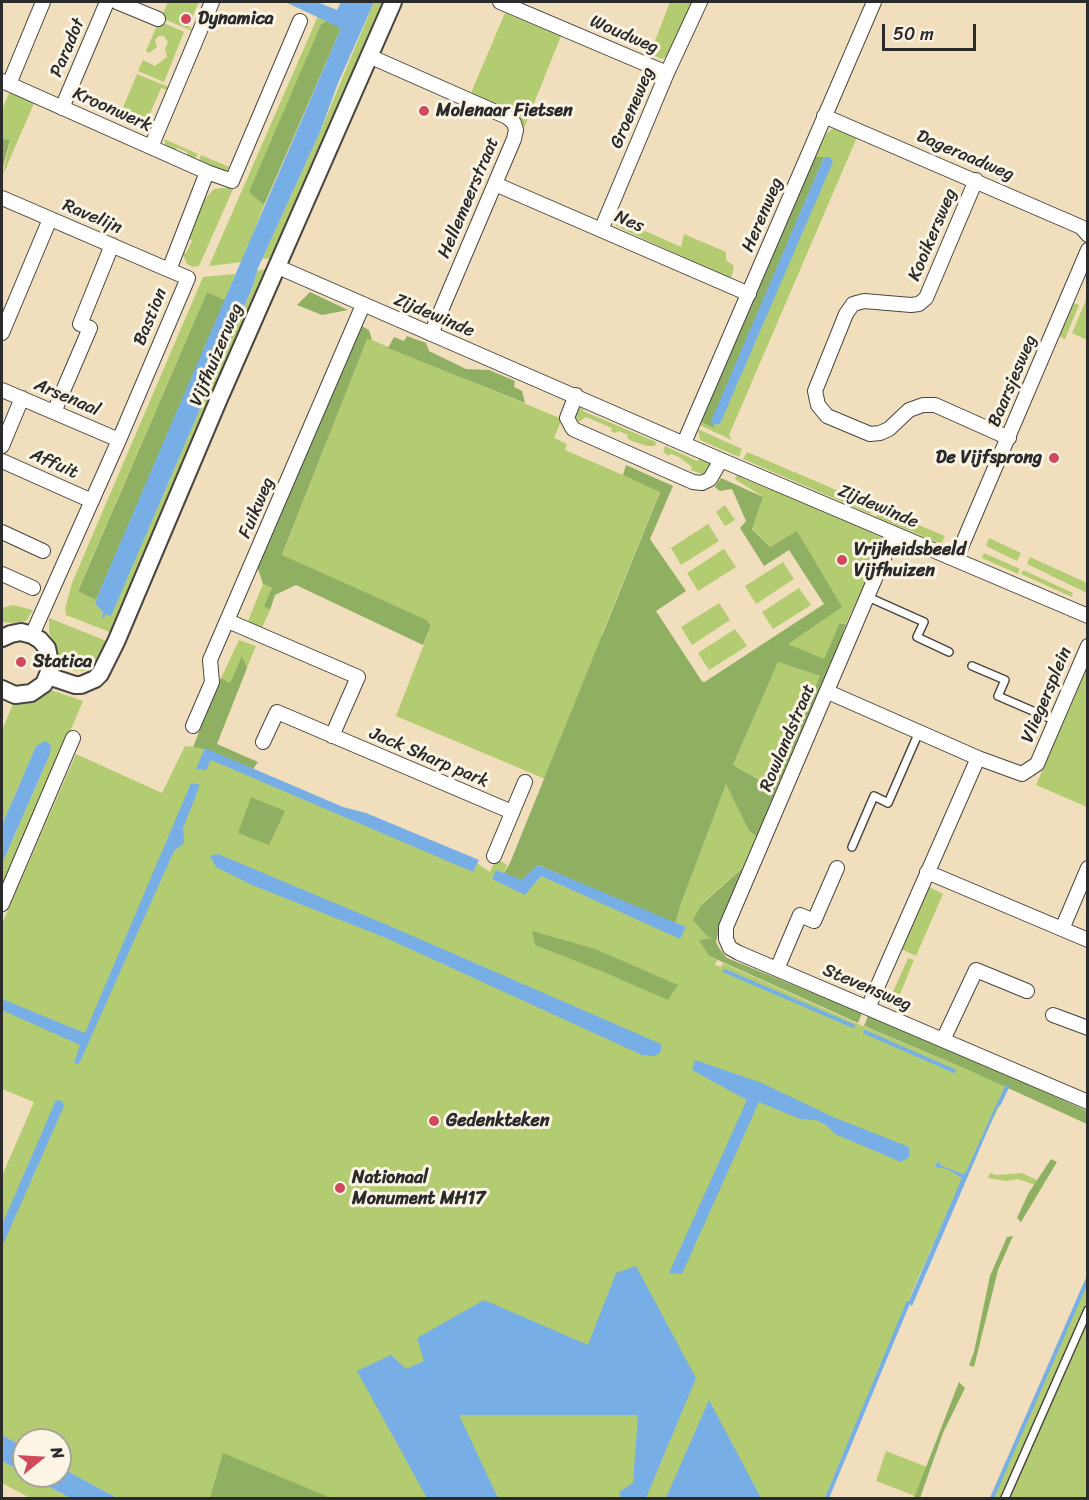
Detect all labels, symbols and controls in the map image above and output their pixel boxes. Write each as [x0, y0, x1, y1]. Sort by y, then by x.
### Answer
place label: Dynamica [198, 8, 274, 30]
street label: Woudweg [586, 11, 662, 59]
marker: Dynamica [179, 12, 193, 26]
scale bar [885, 12, 980, 50]
street label: Paradot [46, 15, 90, 81]
text: 50 m [893, 18, 934, 50]
street label: Groeneweg [606, 64, 660, 152]
street label: Kroonwerk [69, 83, 155, 137]
place label: Molenaar Fietsen [436, 100, 573, 122]
marker: Molenaar Fietsen [417, 104, 431, 118]
street label: Dageraadweg [913, 126, 1017, 186]
street label: Hellemeerstraat [434, 134, 504, 262]
street label: Herenweg [738, 175, 788, 255]
street label: Kooikersweg [904, 185, 962, 285]
street label: Ravelijn [59, 195, 125, 239]
street label: Nes [611, 206, 647, 238]
street label: Bastion [129, 285, 173, 349]
street label: Zijdewinde [391, 289, 477, 343]
street label: Vijfhuizerweg [186, 300, 248, 410]
street label: Baarsjesweg [984, 332, 1042, 430]
street label: Arsenaal [31, 374, 103, 422]
street label: Affuit [27, 444, 81, 484]
place label: De Vijfsprong [936, 447, 1042, 469]
marker: De Vijfsprong [1047, 451, 1061, 465]
street label: Fuikweg [235, 474, 279, 542]
street label: Zijdewinde [835, 480, 921, 534]
place label: Vrijheidsbeeld Vijfhuizen [854, 539, 966, 582]
marker: Vrijheidsbeeld Vijfhuizen [835, 553, 849, 567]
street label: Vliegersplein [1017, 644, 1077, 746]
place label: Statica [33, 651, 92, 673]
marker: Statica [14, 655, 28, 669]
street label: Rowlandstraat [756, 681, 820, 795]
street label: Jack Sharp park [366, 723, 492, 793]
street label: Stevensweg [819, 960, 915, 1016]
place label: Gedenkteken [446, 1110, 550, 1132]
marker: Gedenkteken [427, 1114, 441, 1128]
place label: Nationaal Monument MH17 [352, 1167, 485, 1210]
marker: Nationaal Monument MH17 [333, 1181, 347, 1195]
north arrow [12, 1428, 72, 1488]
text: N [42, 1443, 73, 1463]

